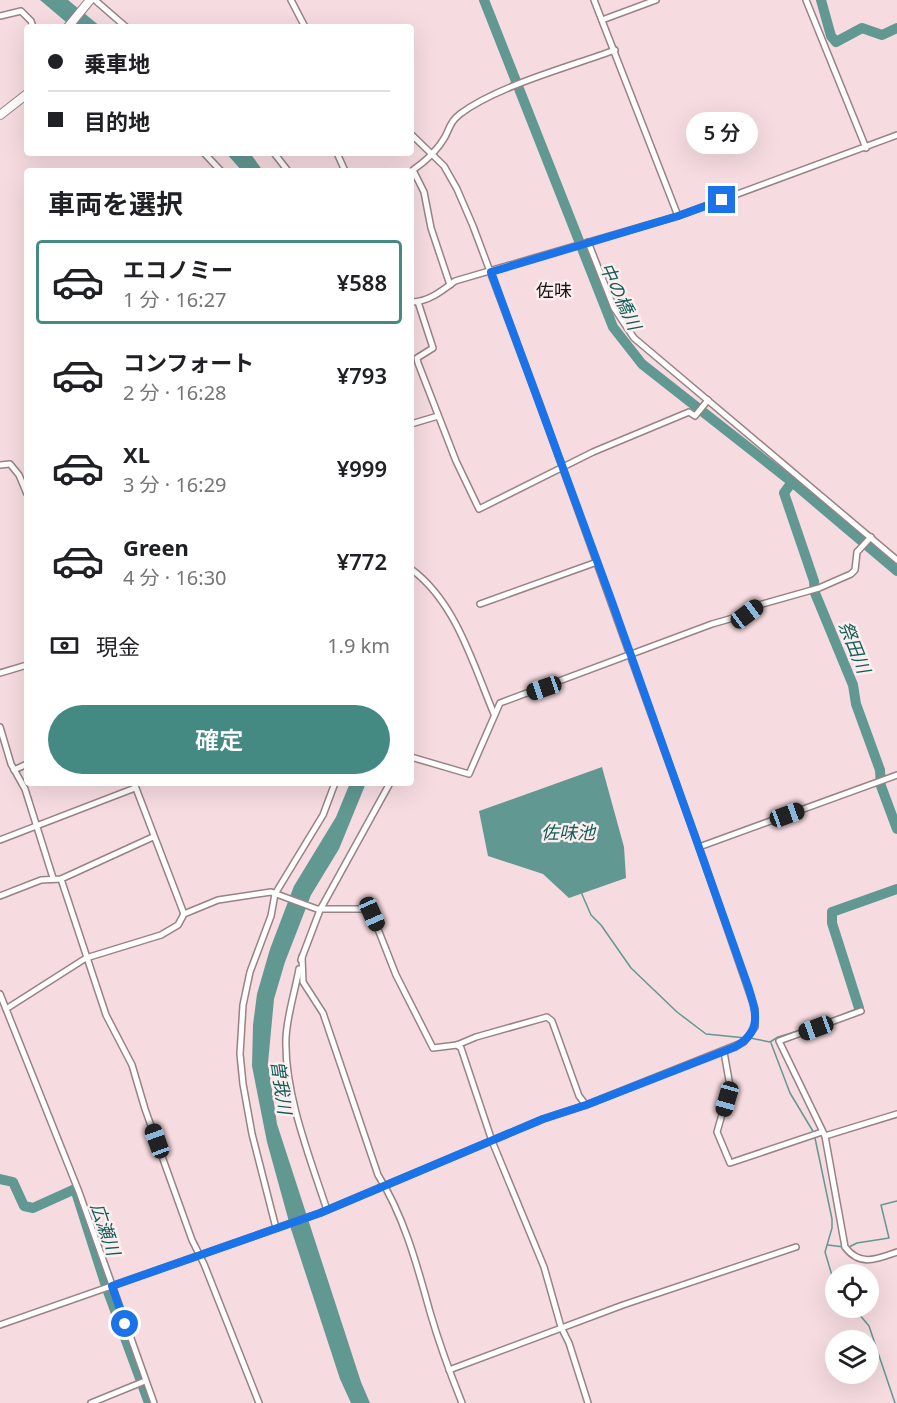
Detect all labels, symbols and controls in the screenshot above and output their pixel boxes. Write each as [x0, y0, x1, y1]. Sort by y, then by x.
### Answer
text: 乗車地 [84, 48, 150, 78]
text: 目的地 [84, 106, 150, 136]
callout: 5 分 [686, 113, 758, 155]
text: 5 分 [704, 119, 740, 146]
text: 車両を選択 [48, 185, 183, 222]
route end [708, 186, 735, 213]
text: エコノミー [123, 254, 233, 284]
icon: car [51, 255, 105, 309]
water label: 中の橋川 [595, 258, 648, 336]
text: ¥588 [337, 267, 387, 297]
district label: 佐味 [536, 278, 572, 302]
text: 1 分 · 16:27 [123, 286, 227, 313]
text: コンフォート [123, 347, 254, 377]
icon: car [51, 348, 105, 402]
text: ¥793 [337, 360, 387, 390]
text: 2 分 · 16:28 [123, 379, 227, 406]
text: XL [123, 439, 150, 469]
icon: car [51, 441, 105, 495]
text: ¥999 [337, 453, 387, 483]
text: 3 分 · 16:29 [123, 471, 227, 498]
text: Green [123, 532, 189, 562]
icon: car [51, 534, 105, 588]
text: ¥772 [337, 546, 387, 576]
text: 4 分 · 16:30 [123, 564, 227, 591]
car [727, 596, 767, 632]
water label: 祭田川 [834, 617, 877, 678]
icon: cash [48, 629, 81, 662]
text: 現金 [96, 631, 140, 661]
text: 1.9 km [327, 632, 390, 659]
car [524, 674, 564, 702]
button: 確定 [48, 705, 390, 774]
car [767, 800, 807, 830]
water label: 佐味池 [541, 820, 597, 844]
car [356, 894, 388, 934]
car [796, 1013, 836, 1043]
water label: 曽我川 [266, 1059, 298, 1117]
car [713, 1079, 741, 1119]
car [142, 1121, 172, 1161]
water label: 広瀬川 [86, 1200, 127, 1260]
map controls [825, 1264, 879, 1384]
button: locate [825, 1264, 879, 1318]
route start [111, 1310, 138, 1337]
button: layers [825, 1330, 879, 1384]

